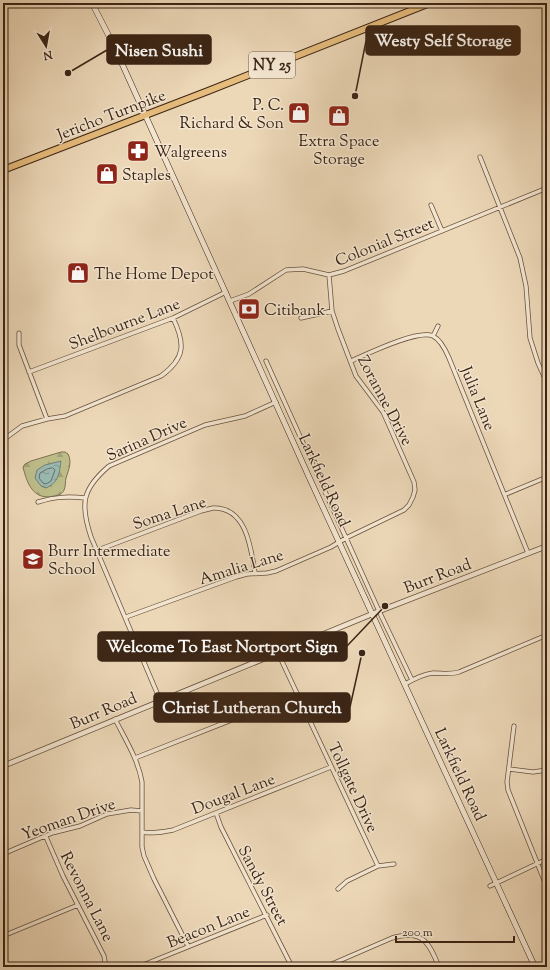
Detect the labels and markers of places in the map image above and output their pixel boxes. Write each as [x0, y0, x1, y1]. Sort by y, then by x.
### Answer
callout: Westy Self Storage [366, 26, 520, 55]
callout: Nisen Sushi [107, 35, 211, 64]
place label: P. C. Richard & Son [180, 95, 285, 136]
shop icon: P. C. Richard & Son [286, 100, 312, 126]
shop icon: Extra Space Storage [326, 103, 352, 129]
place label: Extra Space Storage [299, 131, 379, 172]
pharmacy icon: Walgreens [125, 138, 151, 164]
place label: Walgreens [154, 142, 227, 165]
shop icon: Staples [94, 161, 120, 187]
place label: Staples [122, 165, 171, 188]
shop icon: The Home Depot [65, 260, 91, 286]
place label: The Home Depot [94, 264, 214, 287]
bank icon: Citibank [236, 296, 262, 322]
place label: Citibank [264, 300, 326, 323]
place label: Burr Intermediate School [48, 541, 170, 582]
school or university icon: Burr Intermediate School [20, 546, 46, 572]
callout: Welcome To East Nortport Sign [98, 632, 347, 661]
callout: Christ Lutheran Church [154, 693, 350, 722]

